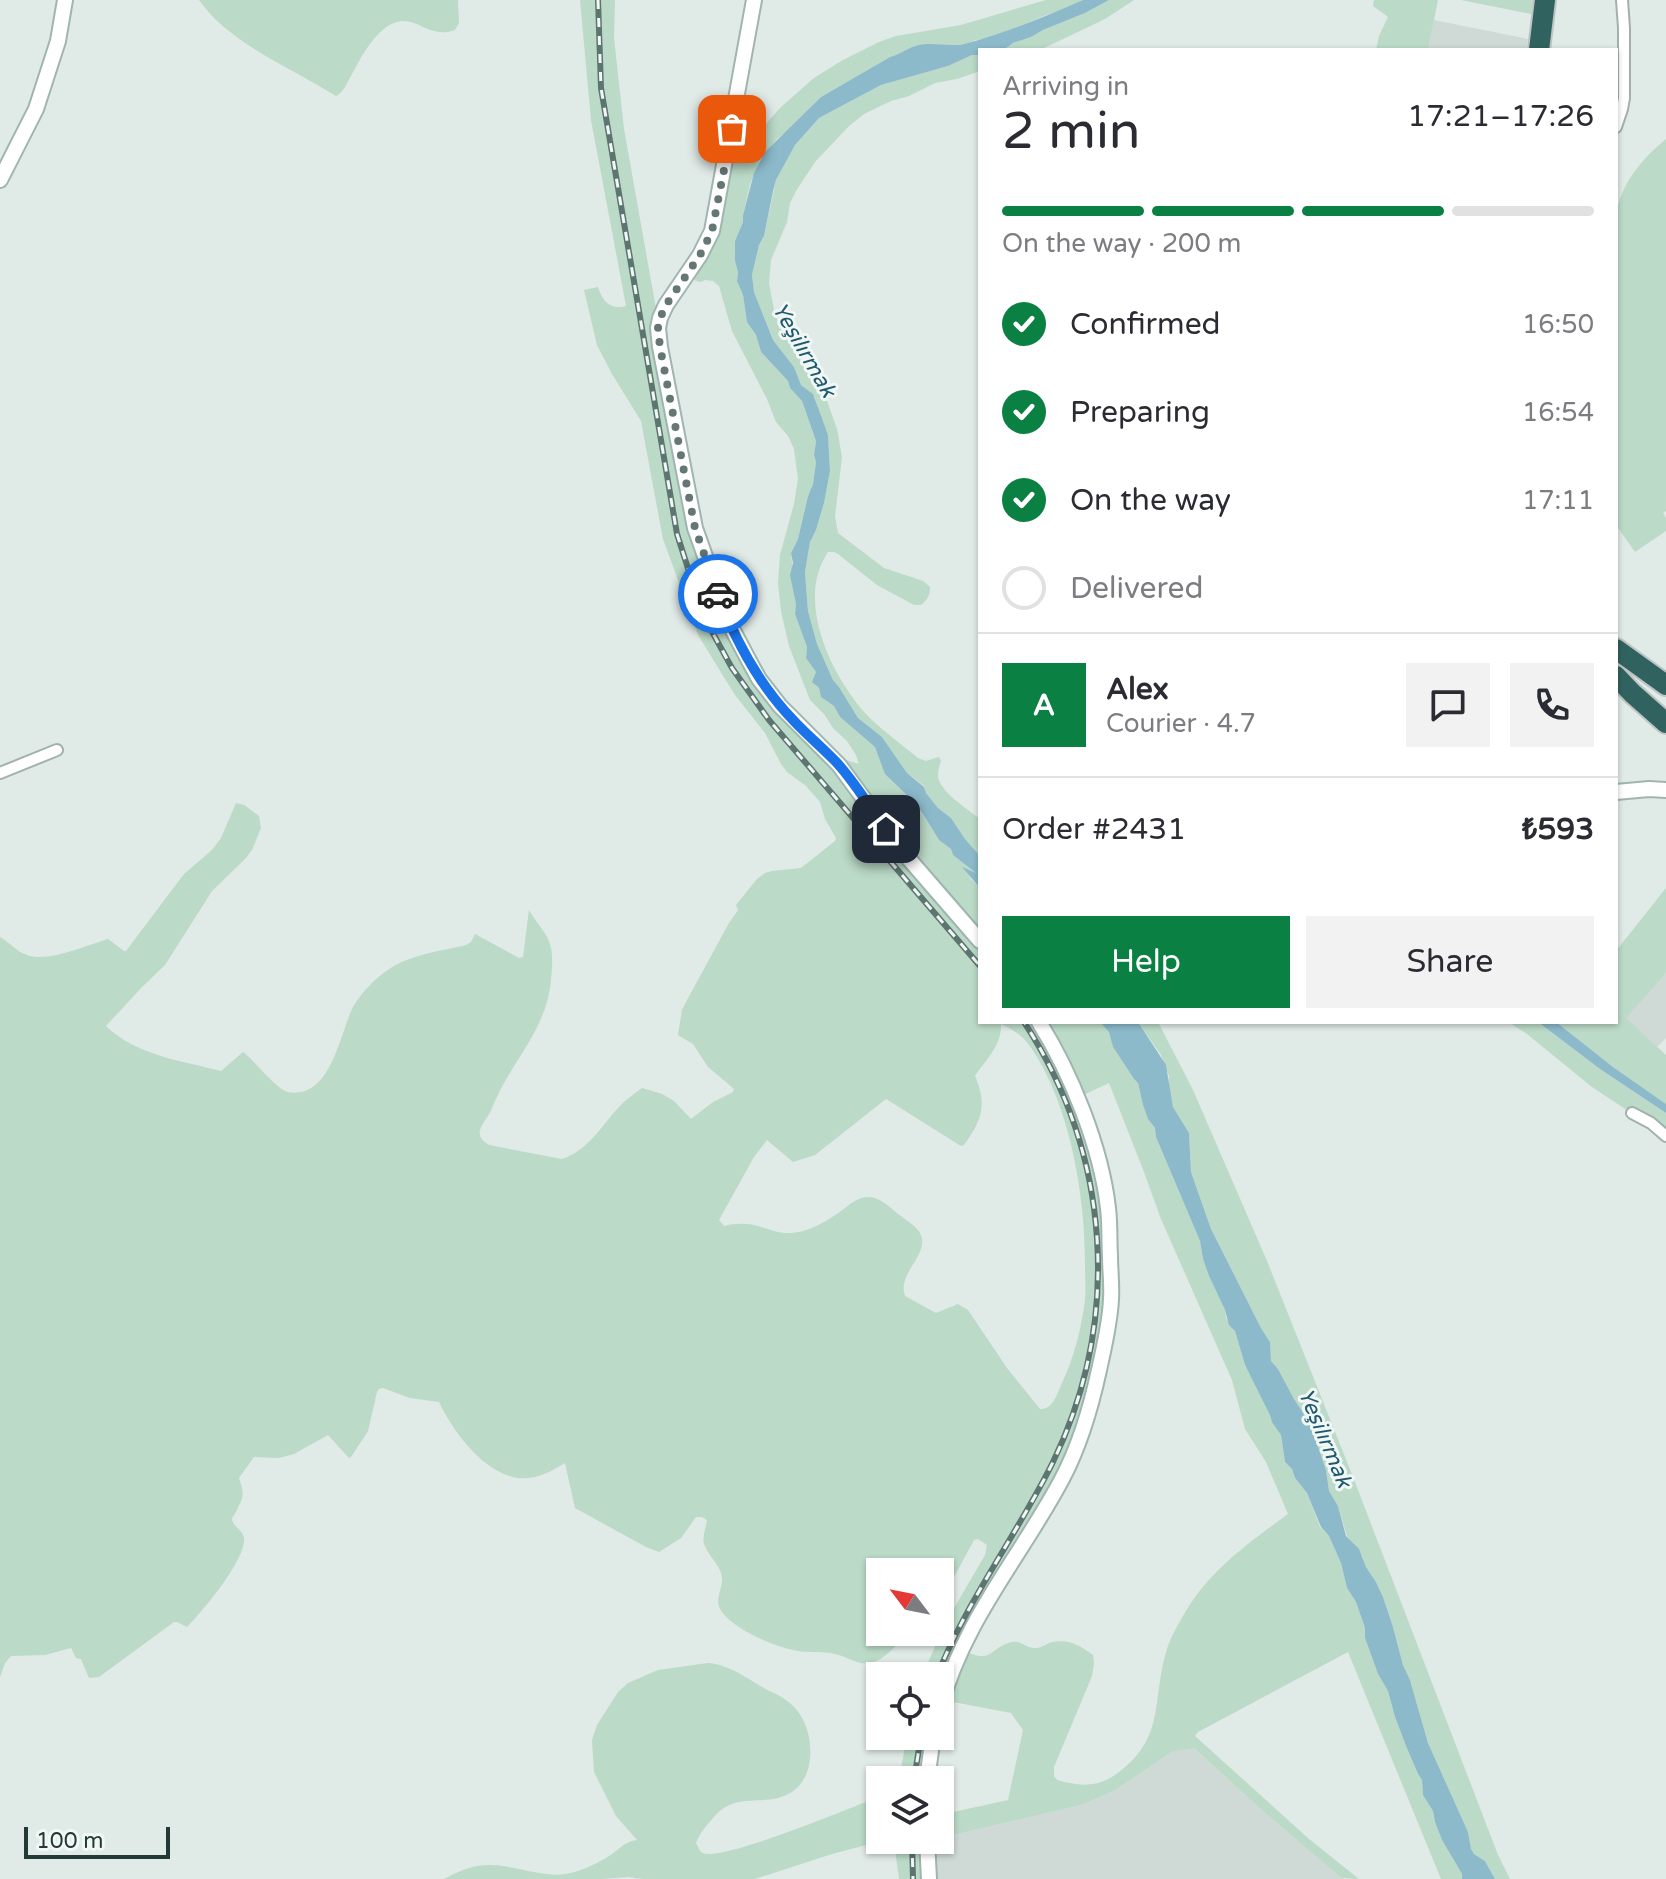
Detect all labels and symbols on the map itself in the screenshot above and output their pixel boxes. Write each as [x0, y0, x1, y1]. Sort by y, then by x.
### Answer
pin [698, 95, 766, 163]
water label: Yeşilırmak [767, 298, 842, 404]
courier [678, 554, 758, 634]
pin [852, 795, 920, 863]
water label: Yeşilırmak [1293, 1385, 1358, 1493]
north arrow [866, 1558, 954, 1646]
scale bar [24, 1823, 170, 1859]

